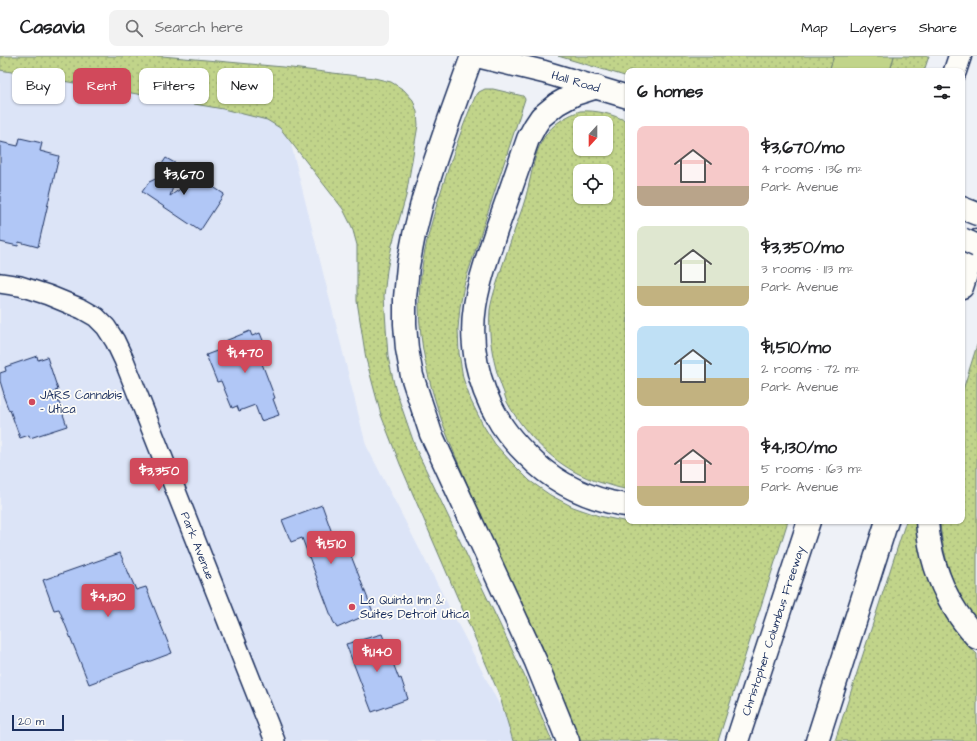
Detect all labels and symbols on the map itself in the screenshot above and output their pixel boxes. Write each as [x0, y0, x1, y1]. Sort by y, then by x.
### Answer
street label: Hall Road [550, 66, 602, 97]
north arrow [573, 116, 613, 156]
pin: $3,670 [151, 162, 217, 196]
pin: $1,470 [212, 340, 278, 374]
place label: JARS Cannabis - Utica [40, 387, 122, 418]
marker: JARS Cannabis - Utica [27, 397, 37, 407]
pin: $3,350 [126, 458, 192, 492]
street label: Park Avenue [176, 509, 219, 582]
pin: $1,510 [298, 531, 364, 565]
street label: Christopher Columbus Freeway [737, 543, 810, 718]
pin: $4,130 [75, 584, 141, 618]
place label: La Quinta Inn & Suites Detroit Utica [360, 592, 469, 623]
marker: La Quinta Inn & Suites Detroit Utica [347, 602, 357, 612]
pin: $1,140 [344, 639, 410, 673]
scale bar [12, 713, 64, 732]

